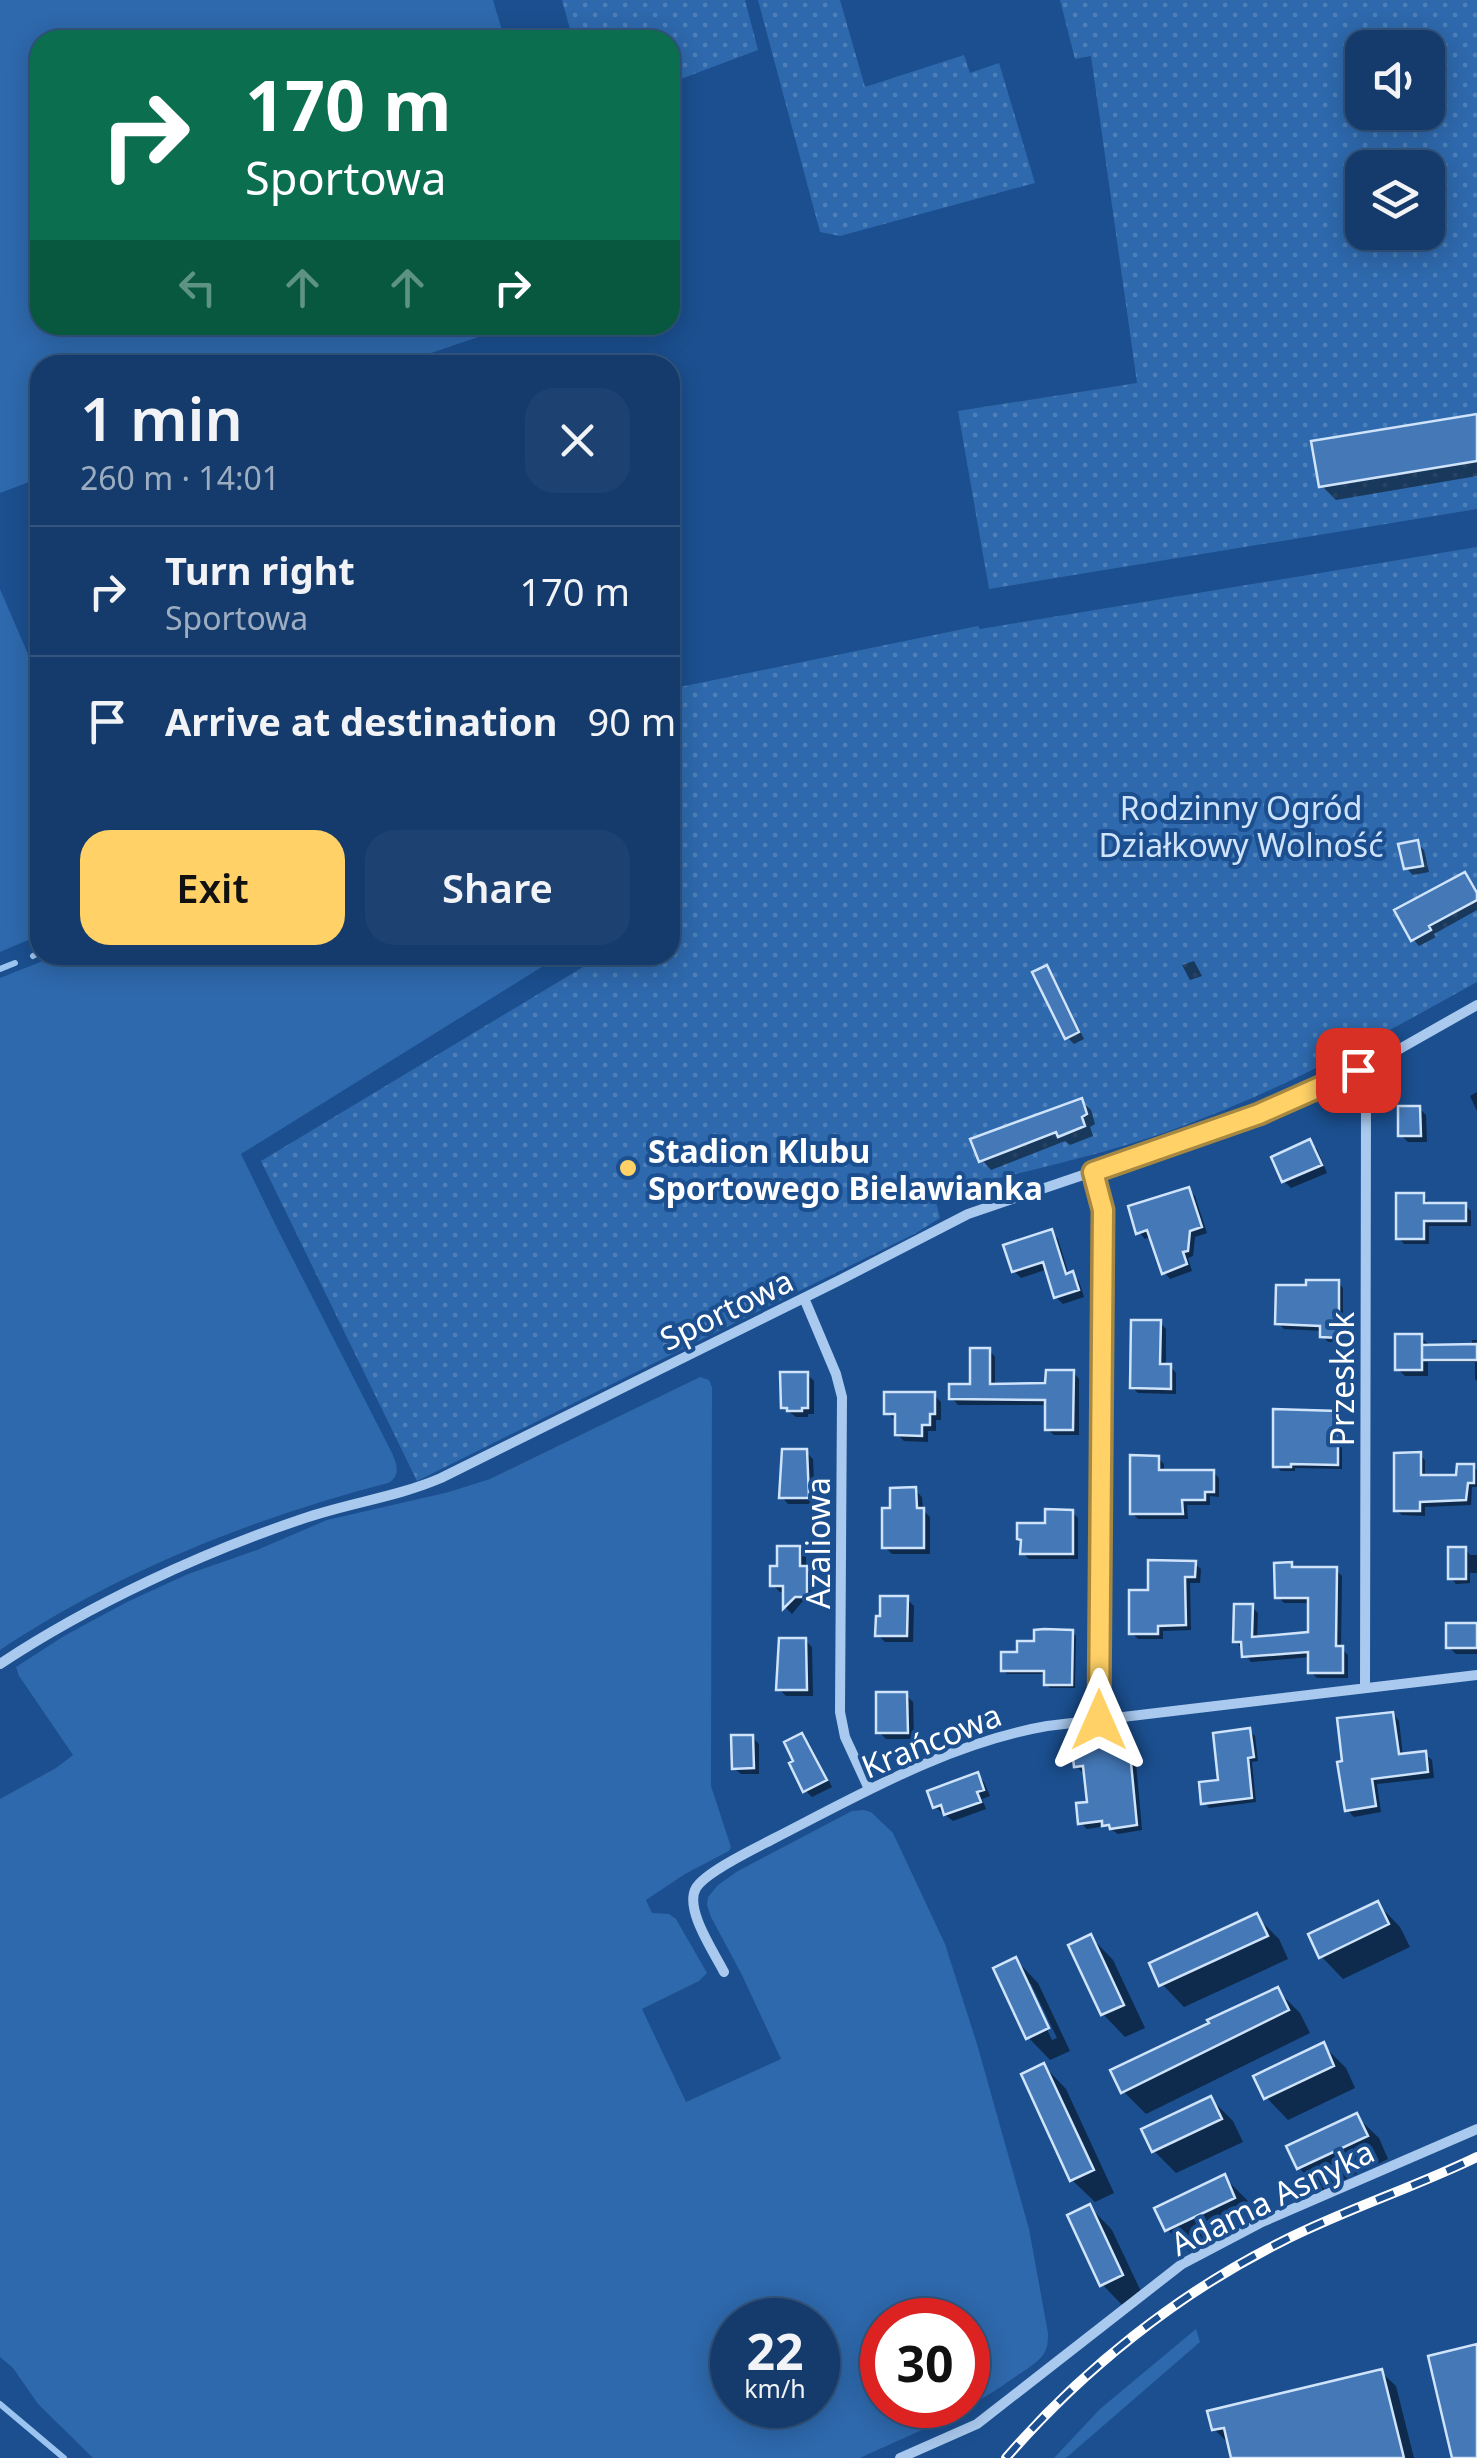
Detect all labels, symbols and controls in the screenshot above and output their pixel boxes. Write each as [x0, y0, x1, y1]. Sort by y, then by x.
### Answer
map controls [1345, 30, 1445, 250]
button: sound [1345, 30, 1445, 130]
text: 170 m [245, 56, 452, 152]
icon: right [80, 70, 210, 200]
text: Sportowa [245, 147, 446, 208]
button: layers [1345, 150, 1445, 250]
icon: left [170, 260, 225, 315]
icon: ahead [275, 260, 330, 315]
icon: ahead [380, 260, 435, 315]
icon: right [485, 260, 540, 315]
text: 1 min [80, 377, 243, 459]
button: close [525, 388, 630, 493]
text: 260 m · 14:01 [80, 456, 280, 499]
text: Turn right [165, 544, 355, 596]
icon: right [80, 564, 135, 619]
text: 170 m [519, 565, 630, 617]
text: Sportowa [165, 596, 308, 639]
icon: arrive [80, 694, 135, 749]
text: Arrive at destination [165, 695, 557, 747]
text: 90 m [587, 695, 676, 747]
park label: Rodzinny Ogród Działkowy Wolność [1098, 786, 1384, 866]
button: Exit [80, 830, 345, 945]
button: Share [365, 830, 630, 945]
pin [1316, 1028, 1401, 1113]
icon: arrive [1331, 1043, 1386, 1098]
place label: Stadion Klubu Sportowego Bielawianka [648, 1129, 1043, 1209]
marker: Stadion Klubu Sportowego Bielawianka [617, 1157, 639, 1179]
street label: Sportowa [652, 1258, 800, 1360]
street label: Przeskok [1320, 1312, 1363, 1446]
street label: Azaliowa [796, 1477, 839, 1609]
position arrow [1047, 1668, 1151, 1772]
street label: Krańcowa [855, 1692, 1007, 1788]
street label: Adama Asnyka [1163, 2129, 1381, 2265]
speed limit sign: 30 [860, 2298, 990, 2428]
text: 22 [746, 2317, 804, 2385]
text: km/h [744, 2371, 806, 2405]

